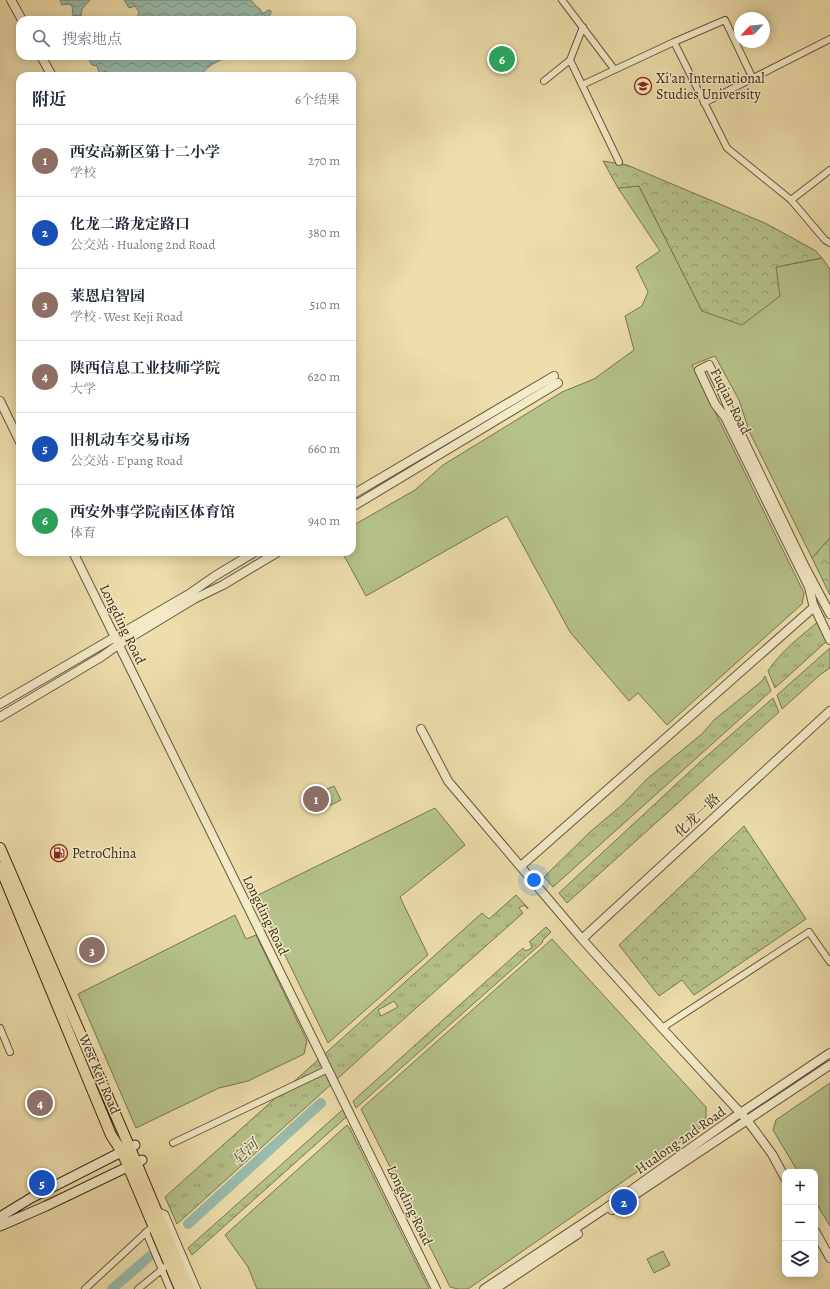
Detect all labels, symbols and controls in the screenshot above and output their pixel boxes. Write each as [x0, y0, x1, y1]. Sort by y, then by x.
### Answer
north arrow [734, 12, 770, 48]
search box [16, 16, 356, 60]
icon: search [30, 27, 52, 49]
text: 搜索地点 [62, 29, 122, 49]
pin: 6 [489, 44, 515, 74]
place label: Xi'an International Studies University [656, 69, 765, 104]
school or university icon: Xi'an International Studies University [633, 76, 653, 96]
text: 附近 [32, 88, 66, 111]
text: 6个结果 [295, 91, 340, 108]
text: 西安高新区第十二小学 [70, 142, 220, 162]
text: 1 [43, 152, 47, 169]
text: 270 m [308, 152, 340, 169]
text: 学校 [70, 164, 96, 181]
text: 化龙二路龙定路口 [70, 214, 190, 234]
text: 2 [42, 224, 48, 241]
text: 380 m [308, 224, 340, 241]
text: 公交站 · Hualong 2nd Road [70, 236, 215, 253]
text: 莱恩启智园 [70, 286, 145, 306]
text: 3 [42, 296, 48, 313]
text: 510 m [310, 296, 340, 313]
text: 学校 · West Keji Road [70, 308, 183, 325]
text: 陕西信息工业技师学院 [70, 358, 220, 378]
street label: Fuqian Road [706, 365, 756, 438]
text: 4 [42, 368, 48, 385]
text: 620 m [307, 368, 340, 385]
text: 大学 [70, 380, 96, 397]
text: 旧机动车交易市场 [70, 430, 190, 450]
text: 5 [42, 440, 48, 457]
text: 660 m [308, 440, 340, 457]
text: 公交站 · E'pang Road [70, 452, 183, 469]
text: 西安外事学院南区体育馆 [70, 502, 235, 522]
text: 6 [42, 512, 48, 529]
text: 940 m [308, 512, 340, 529]
text: 体育 [70, 524, 96, 541]
street label: Longding Road [95, 581, 150, 668]
pin: 1 [303, 784, 329, 814]
street label: 化龙一路 [670, 789, 724, 841]
fuel station icon: PetroChina [49, 843, 69, 863]
place label: PetroChina [72, 844, 137, 863]
your location [524, 870, 544, 890]
street label: Longding Road [238, 872, 293, 959]
pin: 3 [79, 935, 105, 965]
street label: West Keji Road [74, 1030, 125, 1118]
pin: 4 [27, 1088, 53, 1118]
street label: Hualong 2nd Road [631, 1102, 730, 1179]
water label: 皂河 [227, 1133, 265, 1169]
street label: Longding Road [382, 1162, 437, 1249]
pin: 5 [29, 1168, 55, 1198]
map controls [782, 1169, 818, 1277]
button: + [782, 1169, 818, 1205]
pin: 2 [611, 1187, 637, 1217]
button: − [782, 1205, 818, 1241]
button: layers [782, 1241, 818, 1277]

